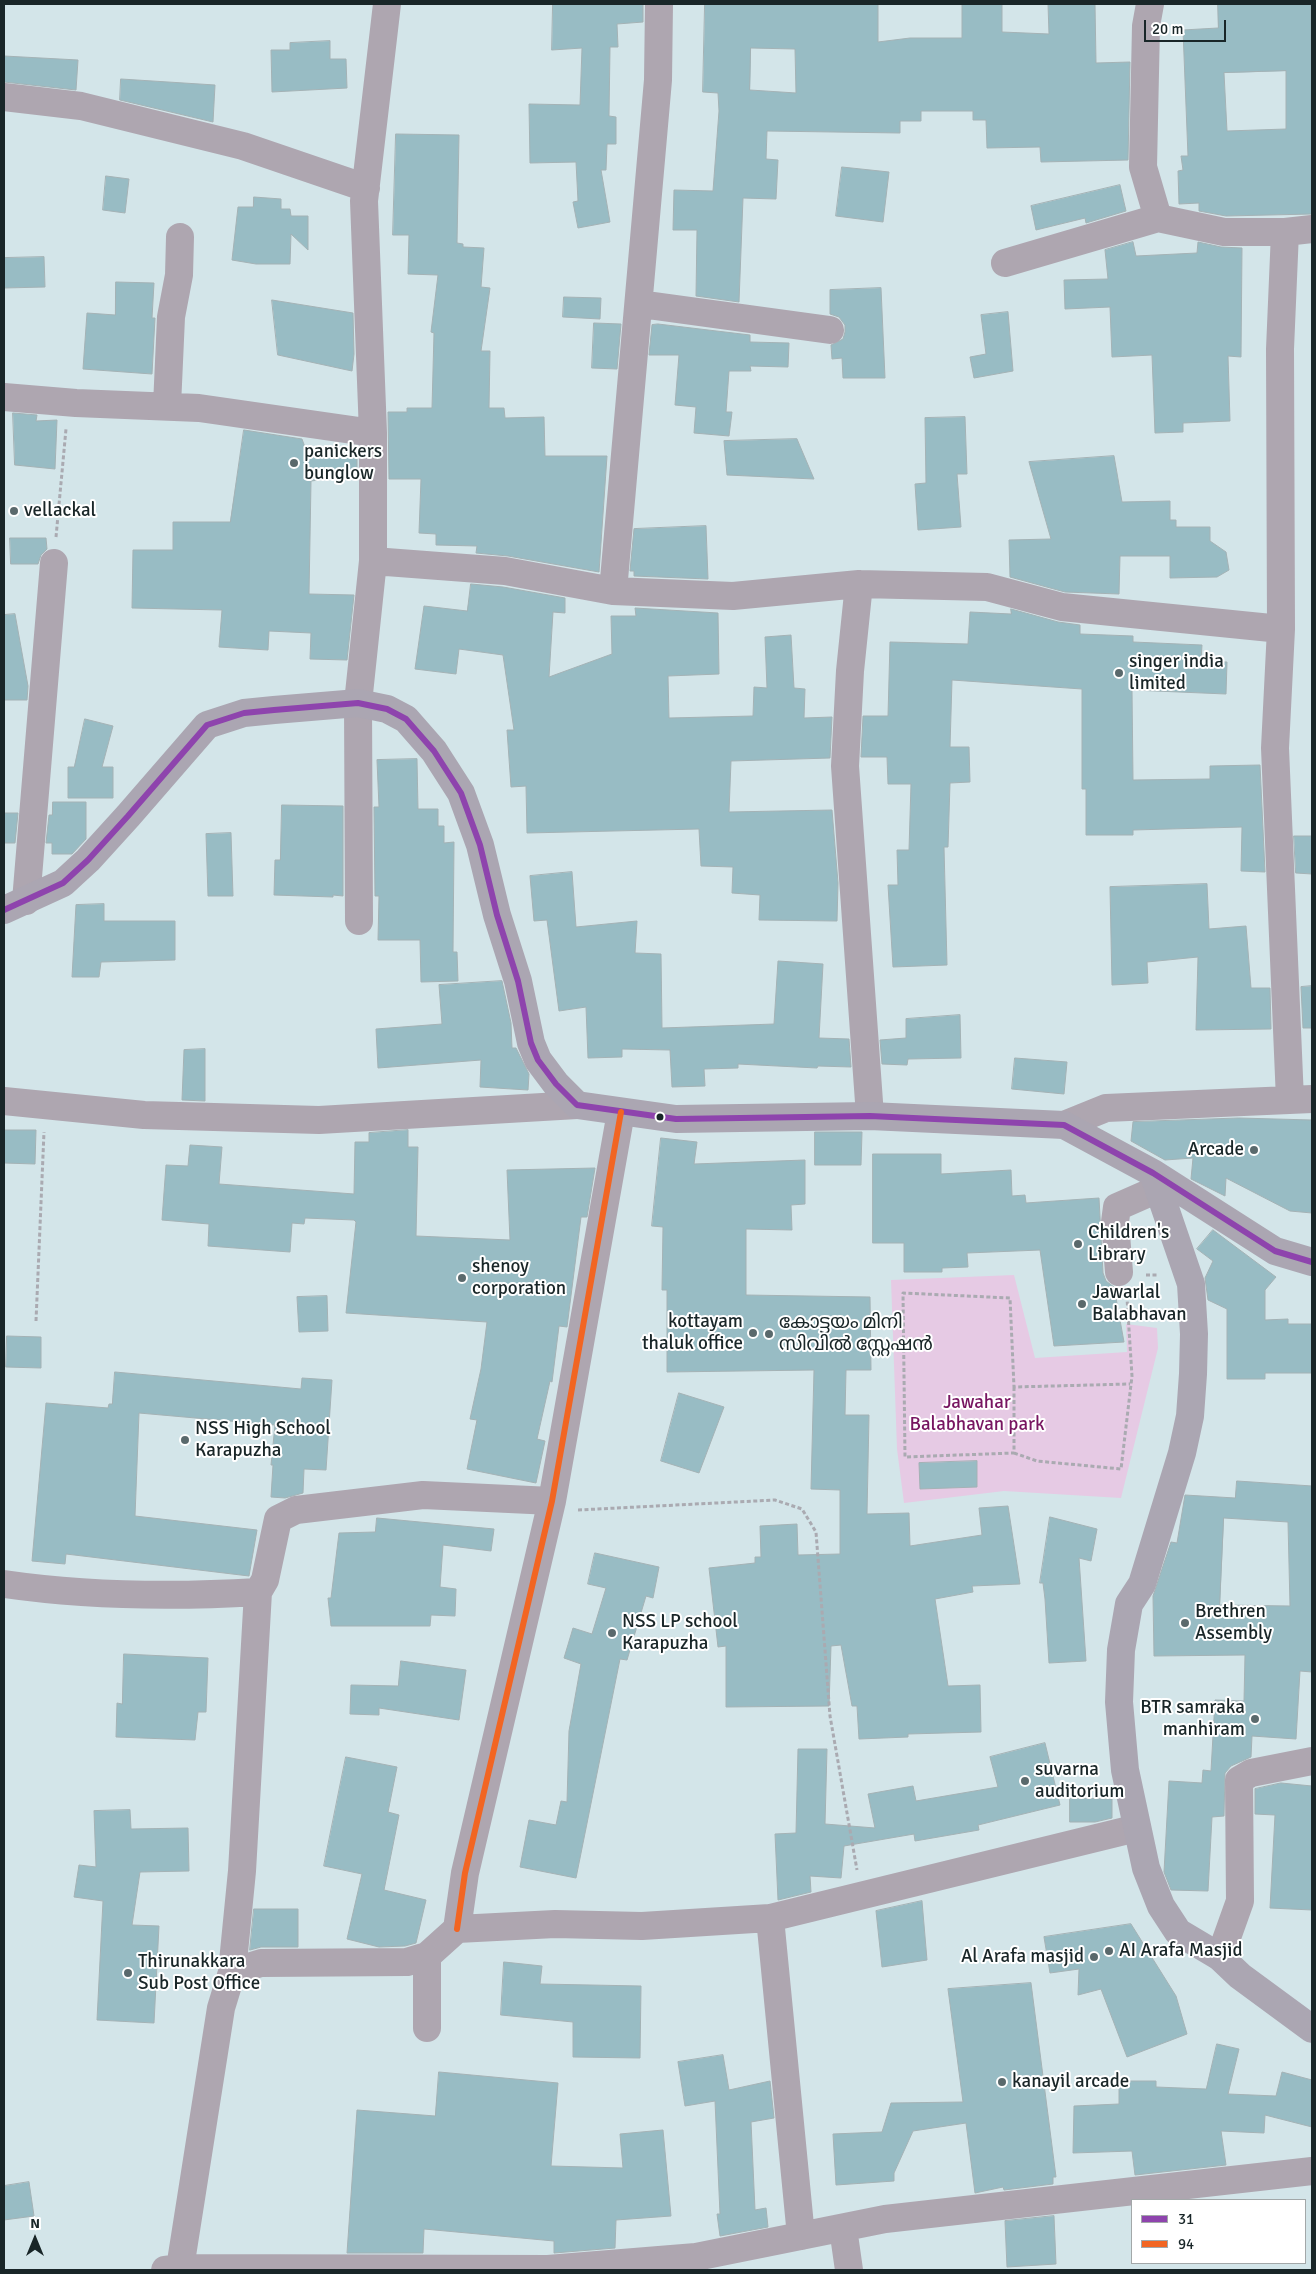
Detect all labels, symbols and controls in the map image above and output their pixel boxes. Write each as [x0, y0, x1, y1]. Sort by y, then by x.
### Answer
scale bar [1146, 10, 1228, 42]
text: 20 m [1152, 20, 1183, 38]
place label: panickers bunglow [304, 441, 382, 485]
marker: panickers bunglow [288, 457, 300, 469]
place label: vellackal [24, 500, 96, 522]
marker: vellackal [8, 505, 20, 517]
place label: singer india limited [1129, 651, 1224, 695]
marker: singer india limited [1113, 667, 1125, 679]
unlabelled marker [655, 1112, 665, 1122]
place label: Arcade [1188, 1139, 1244, 1161]
marker: Arcade [1248, 1144, 1260, 1156]
place label: Children's Library [1088, 1222, 1169, 1266]
marker: Children's Library [1072, 1238, 1084, 1250]
place label: shenoy corporation [472, 1256, 566, 1300]
marker: shenoy corporation [456, 1272, 468, 1284]
place label: Jawarlal Balabhavan [1092, 1282, 1187, 1326]
marker: Jawarlal Balabhavan [1076, 1298, 1088, 1310]
place label: kottayam thaluk office [642, 1311, 743, 1355]
place label: കോട്ടയം മിനി സിവിൽ സ്റ്റേഷൻ [779, 1312, 933, 1356]
marker: kottayam thaluk office [747, 1327, 759, 1339]
marker: കോട്ടയം മിനി സിവിൽ സ്റ്റേഷൻ [763, 1328, 775, 1340]
park label: Jawahar Balabhavan park [909, 1392, 1045, 1436]
place label: NSS High School Karapuzha [195, 1418, 331, 1462]
marker: NSS High School Karapuzha [179, 1434, 191, 1446]
place label: Brethren Assembly [1195, 1601, 1272, 1645]
place label: NSS LP school Karapuzha [622, 1611, 738, 1655]
marker: Brethren Assembly [1179, 1617, 1191, 1629]
marker: NSS LP school Karapuzha [606, 1627, 618, 1639]
place label: BTR samraka manhiram [1140, 1697, 1245, 1741]
marker: BTR samraka manhiram [1249, 1713, 1261, 1725]
place label: suvarna auditorium [1035, 1759, 1124, 1803]
marker: suvarna auditorium [1019, 1775, 1031, 1787]
place label: AI Arafa Masjid [1119, 1940, 1242, 1962]
marker: AI Arafa Masjid [1103, 1945, 1115, 1957]
place label: Al Arafa masjid [961, 1946, 1084, 1968]
place label: Thirunakkara Sub Post Office [138, 1951, 260, 1995]
marker: Al Arafa masjid [1088, 1951, 1100, 1963]
marker: Thirunakkara Sub Post Office [122, 1967, 134, 1979]
place label: kanayil arcade [1012, 2071, 1129, 2093]
marker: kanayil arcade [996, 2076, 1008, 2088]
legend [1131, 2199, 1306, 2264]
text: 31 [1178, 2210, 1194, 2228]
north arrow [10, 2214, 60, 2264]
text: N [30, 2215, 40, 2232]
text: 94 [1178, 2235, 1194, 2253]

